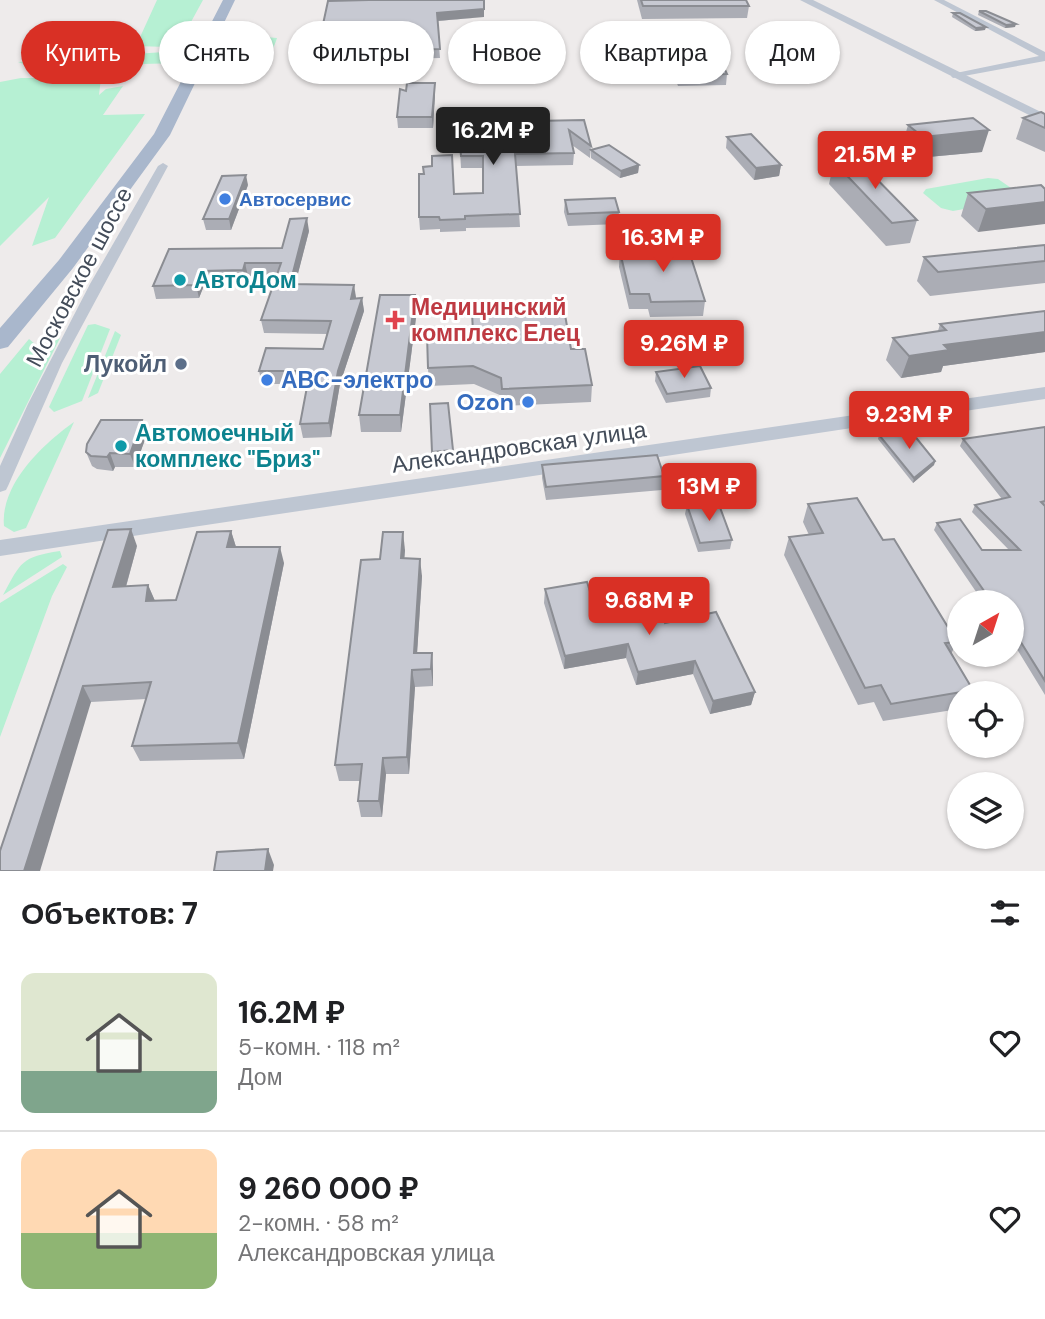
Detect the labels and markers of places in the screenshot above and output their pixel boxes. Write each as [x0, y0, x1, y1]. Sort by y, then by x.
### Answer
pin: 16.2M ₽ [428, 108, 558, 167]
pin: 21.5M ₽ [810, 132, 940, 191]
place label: Автосервис [239, 187, 352, 212]
marker: Автосервис [217, 191, 233, 207]
pin: 16.3M ₽ [598, 215, 728, 274]
place label: АвтоДом [194, 265, 297, 295]
marker: АвтоДом [172, 272, 188, 288]
place label: Медицинский комплекс Елец [411, 292, 580, 348]
marker: Медицинский комплекс Елец [385, 310, 405, 330]
pin: 9.26M ₽ [619, 320, 749, 380]
place label: Лукойл [84, 349, 167, 379]
marker: Лукойл [173, 356, 189, 372]
place label: АВС-электро [281, 365, 433, 395]
marker: АВС-электро [259, 372, 275, 388]
place label: Ozon [456, 387, 514, 417]
pin: 9.23M ₽ [844, 392, 974, 451]
marker: Ozon [520, 394, 536, 410]
place label: Автомоечный комплекс "Бриз" [135, 418, 320, 474]
marker: Автомоечный комплекс "Бриз" [113, 438, 129, 454]
pin: 13M ₽ [660, 463, 758, 523]
pin: 9.68M ₽ [584, 578, 714, 637]

